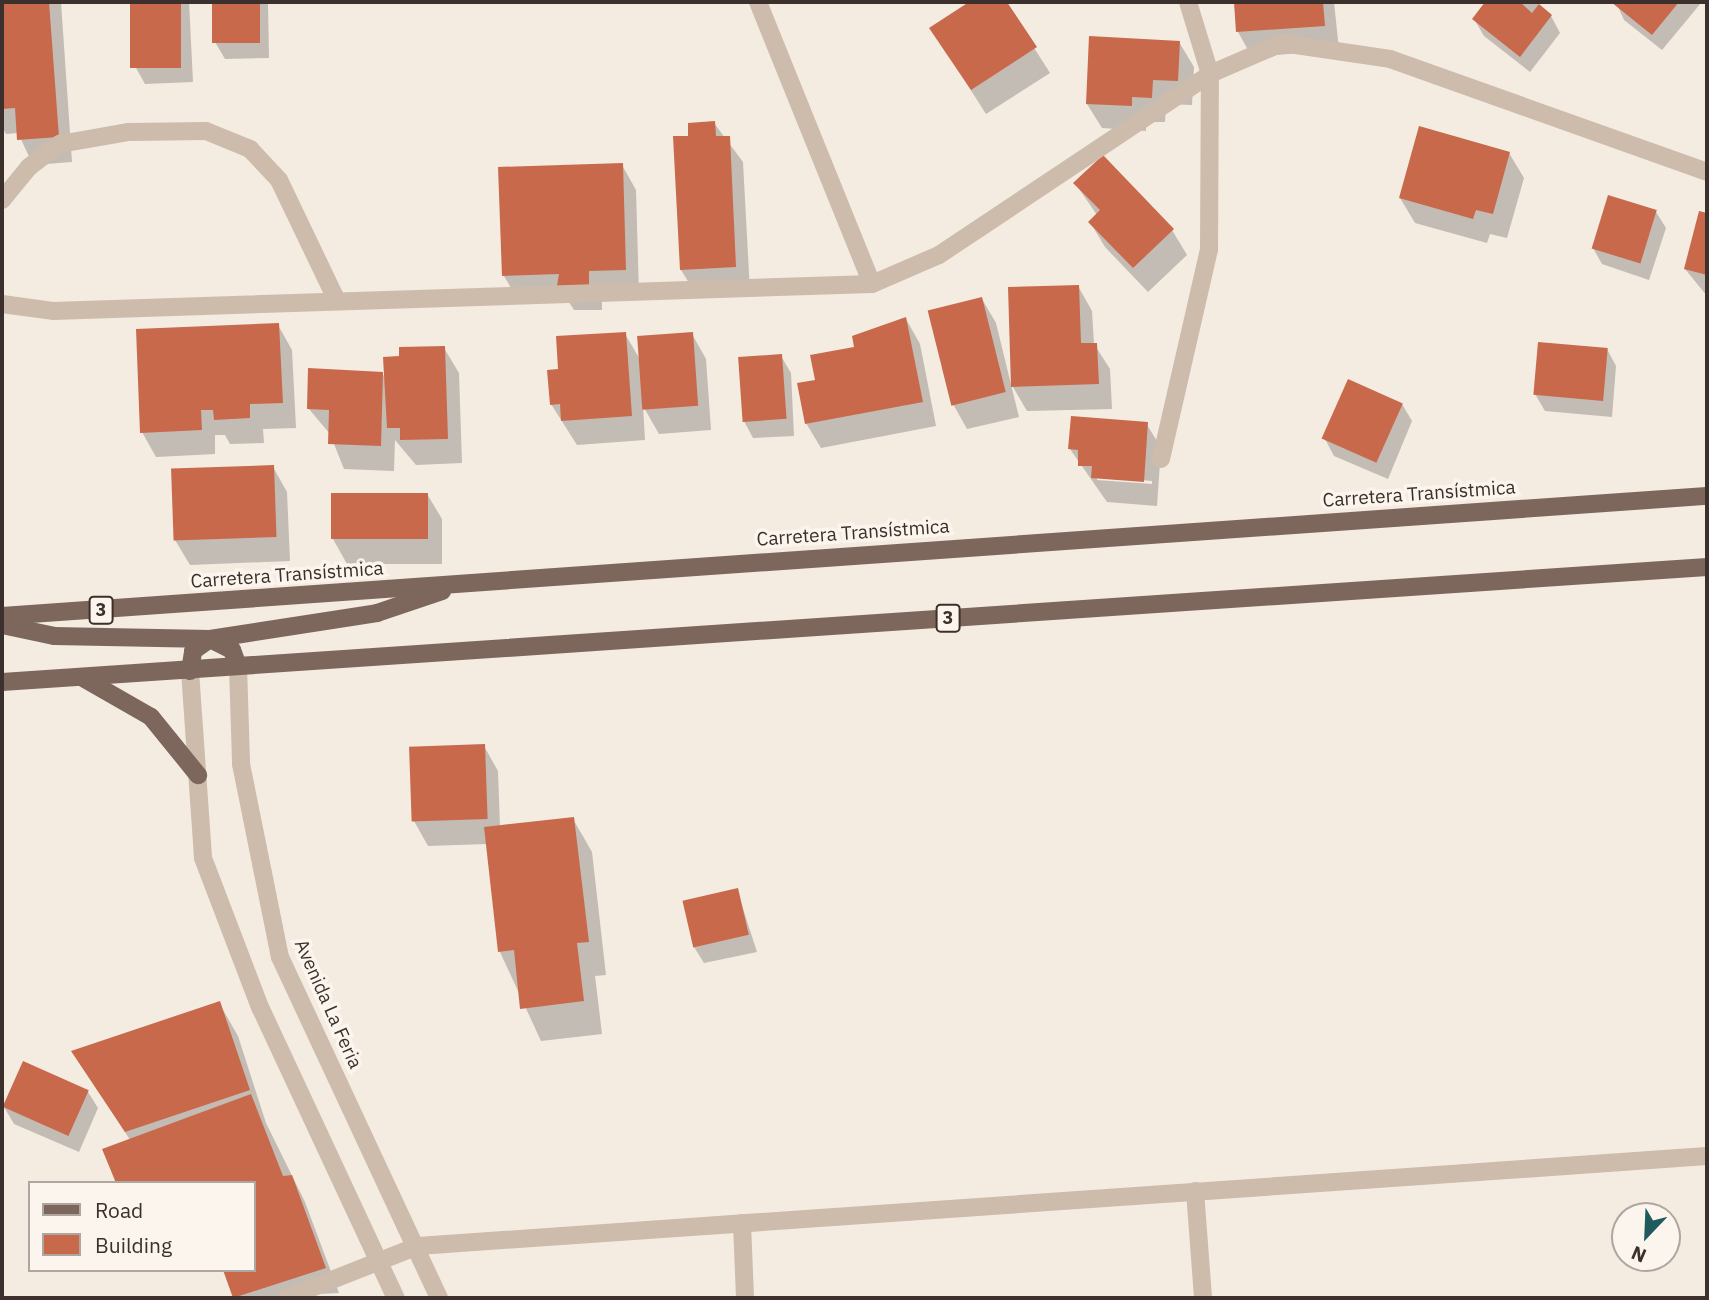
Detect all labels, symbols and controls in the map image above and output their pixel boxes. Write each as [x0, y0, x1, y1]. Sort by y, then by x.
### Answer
street label: Carretera Transístmica [1322, 476, 1516, 512]
street label: Carretera Transístmica [756, 515, 950, 551]
street label: Carretera Transístmica [190, 557, 384, 593]
road number: 3 [87, 596, 115, 624]
road number: 3 [934, 604, 962, 632]
street label: Avenida La Feria [289, 936, 367, 1072]
legend [28, 1181, 256, 1272]
text: Road [95, 1196, 143, 1224]
north arrow [1611, 1202, 1681, 1272]
text: Building [95, 1231, 172, 1259]
text: N [1628, 1241, 1650, 1268]

